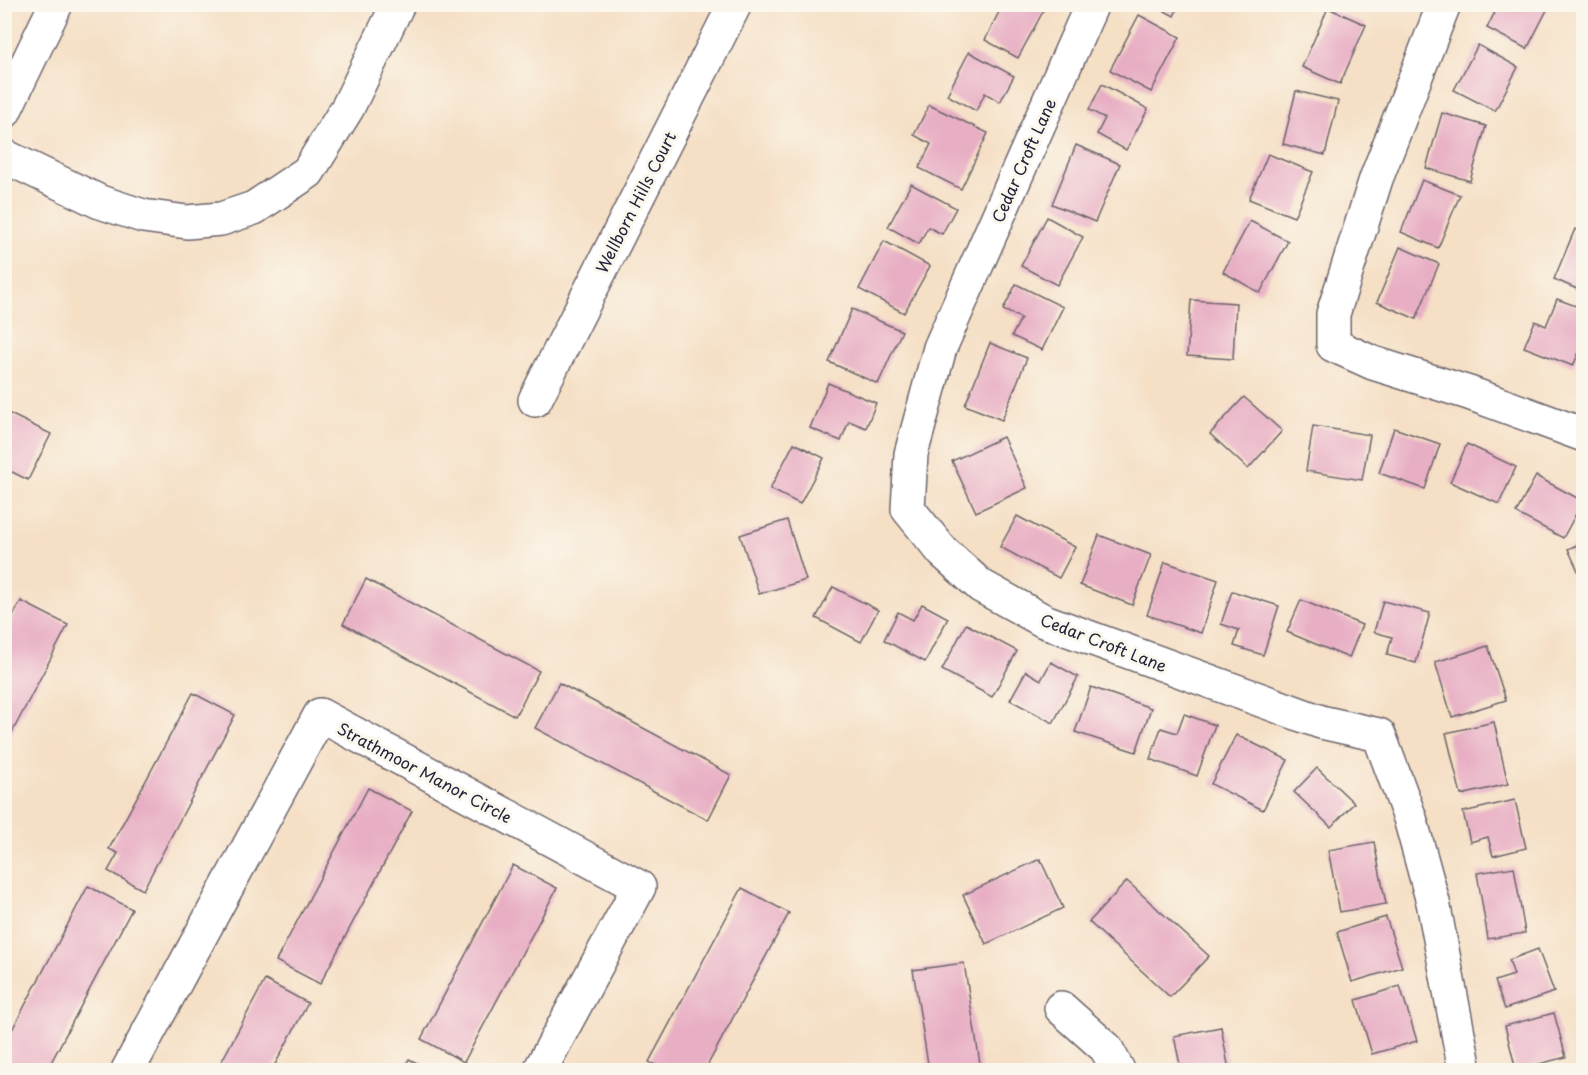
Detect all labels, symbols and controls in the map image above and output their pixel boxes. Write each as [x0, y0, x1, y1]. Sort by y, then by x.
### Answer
street label: Cedar Croft Lane [985, 94, 1061, 226]
street label: Wellborn Hills Court [589, 127, 681, 277]
street label: Cedar Croft Lane [1037, 607, 1171, 677]
street label: Strathmoor Manor Circle [333, 716, 517, 828]

